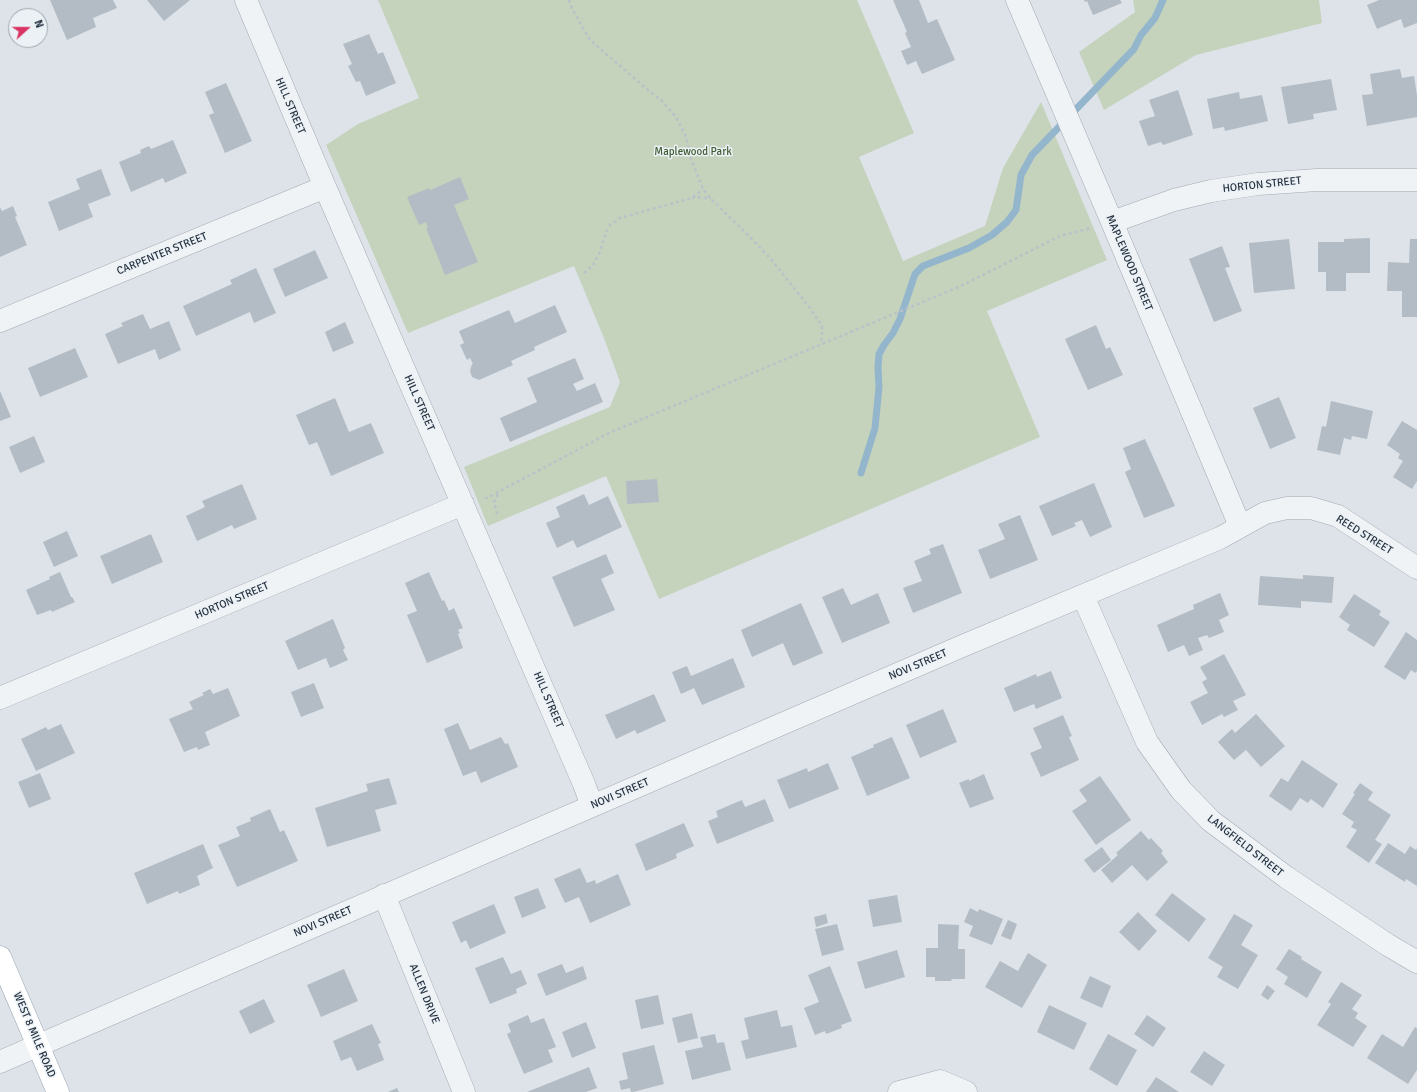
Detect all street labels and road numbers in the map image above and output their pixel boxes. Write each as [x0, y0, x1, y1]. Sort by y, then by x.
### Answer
street label: HILL STREET [272, 76, 308, 136]
street label: HORTON STREET [1222, 174, 1302, 196]
street label: MAPLEWOOD STREET [1103, 213, 1155, 313]
street label: CARPENTER STREET [115, 230, 209, 278]
street label: HILL STREET [401, 373, 437, 433]
street label: REED STREET [1333, 512, 1395, 558]
street label: HORTON STREET [193, 579, 271, 623]
street label: NOVI STREET [887, 647, 949, 683]
street label: HILL STREET [530, 670, 566, 730]
street label: NOVI STREET [589, 776, 651, 812]
street label: LANGFIELD STREET [1204, 812, 1286, 880]
street label: NOVI STREET [292, 904, 354, 940]
street label: ALLEN DRIVE [406, 962, 442, 1026]
street label: WEST 8 MILE ROAD [10, 990, 58, 1080]

